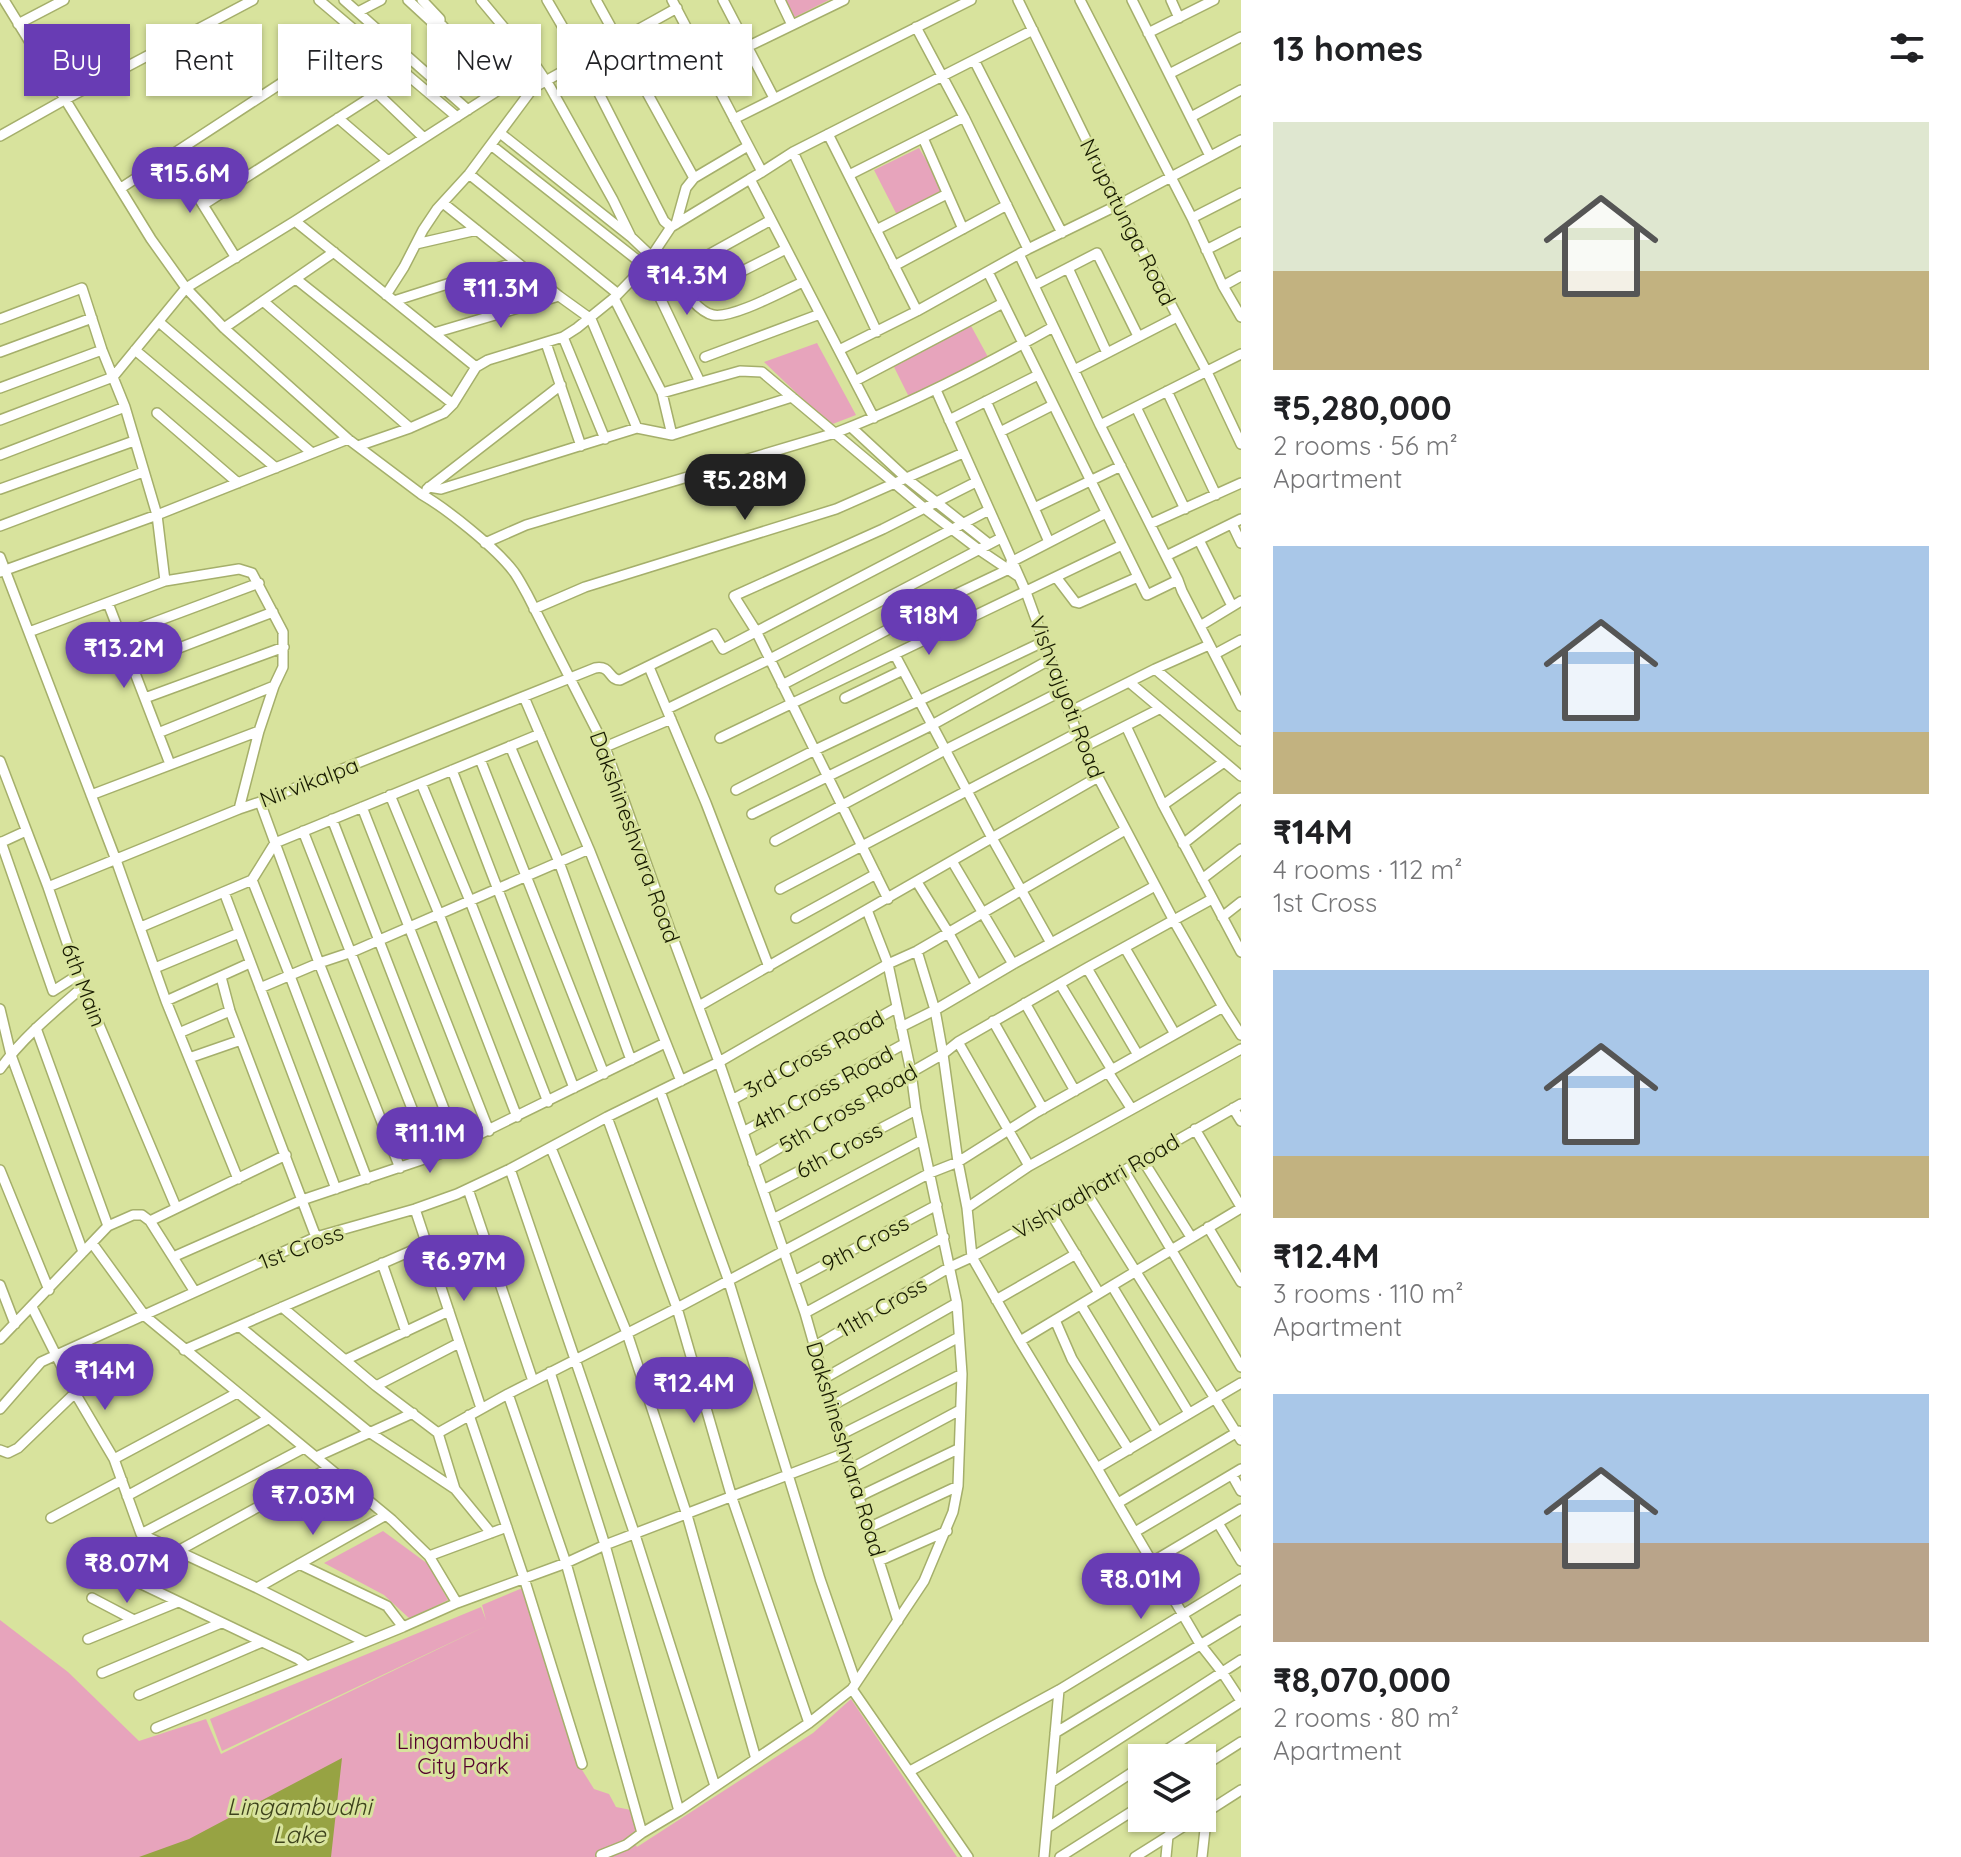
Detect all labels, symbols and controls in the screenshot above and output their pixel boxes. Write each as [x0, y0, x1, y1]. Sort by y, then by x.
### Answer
chip: Buy [24, 24, 130, 96]
chip: Rent [146, 24, 262, 96]
chip: Filters [278, 24, 411, 96]
chip: New [427, 24, 541, 96]
chip: Apartment [557, 24, 752, 96]
icon: filters [1885, 26, 1929, 70]
text: 13 homes [1273, 27, 1423, 70]
street label: Nrupatunga Road [1074, 134, 1182, 310]
pin: ₹15.6M [125, 147, 255, 215]
text: ₹15.6M [150, 156, 230, 189]
icon: home [1529, 174, 1673, 318]
pin: ₹14.3M [622, 249, 752, 317]
text: ₹14.3M [646, 258, 728, 291]
pin: ₹11.3M [436, 262, 566, 330]
text: ₹11.3M [463, 271, 539, 304]
text: ₹5,280,000 [1273, 386, 1452, 429]
text: 2 rooms · 56 m² [1273, 429, 1458, 462]
pin: ₹5.28M [680, 454, 810, 522]
text: Apartment [1273, 462, 1402, 495]
text: ₹5.28M [702, 463, 788, 496]
pin: ₹18M [882, 589, 976, 657]
text: ₹18M [899, 598, 959, 631]
icon: home [1529, 598, 1673, 742]
street label: Vishvajyoti Road [1023, 612, 1111, 782]
pin: ₹13.2M [59, 622, 189, 690]
text: ₹13.2M [83, 631, 165, 664]
street label: Dakshineshvara Road [584, 727, 686, 947]
street label: Nirvikalpa [256, 750, 362, 814]
text: ₹14M [1273, 810, 1353, 853]
text: 4 rooms · 112 m² [1273, 853, 1463, 886]
text: 1st Cross [1273, 886, 1377, 919]
street label: 6th Main [55, 939, 113, 1031]
street label: 3rd Cross Road [739, 1004, 889, 1104]
icon: home [1529, 1022, 1673, 1166]
street label: 4th Cross Road [748, 1039, 898, 1137]
street label: 5th Cross Road [774, 1057, 922, 1159]
pin: ₹11.1M [365, 1107, 495, 1175]
text: ₹11.1M [394, 1116, 466, 1149]
street label: 6th Cross [791, 1116, 887, 1184]
street label: Vishvadhatri Road [1008, 1127, 1184, 1245]
street label: 9th Cross [817, 1208, 913, 1278]
street label: 1st Cross [255, 1218, 347, 1276]
text: ₹12.4M [1273, 1234, 1380, 1277]
pin: ₹6.97M [399, 1235, 529, 1303]
text: ₹6.97M [422, 1244, 506, 1277]
street label: 11th Cross [832, 1270, 932, 1344]
text: 3 rooms · 110 m² [1273, 1277, 1464, 1310]
text: Apartment [1273, 1310, 1402, 1343]
street label: Dakshineshvara Road [800, 1338, 892, 1560]
pin: ₹14M [58, 1344, 152, 1412]
text: ₹14M [74, 1353, 136, 1386]
pin: ₹12.4M [629, 1357, 759, 1425]
text: ₹12.4M [653, 1366, 735, 1399]
icon: home [1529, 1446, 1673, 1590]
pin: ₹7.03M [248, 1469, 378, 1537]
text: ₹7.03M [271, 1478, 355, 1511]
pin: ₹8.07M [62, 1537, 192, 1605]
text: ₹8.07M [84, 1546, 170, 1579]
pin: ₹8.01M [1076, 1553, 1206, 1621]
text: ₹8.01M [1100, 1562, 1182, 1595]
text: ₹8,070,000 [1273, 1658, 1451, 1701]
text: 2 rooms · 80 m² [1273, 1701, 1459, 1734]
park label: Lingambudhi City Park [397, 1727, 529, 1780]
text: Apartment [1273, 1734, 1402, 1767]
map controls [1128, 1744, 1216, 1832]
button: layers [1128, 1744, 1216, 1832]
water label: Lingambudhi Lake [227, 1791, 374, 1849]

